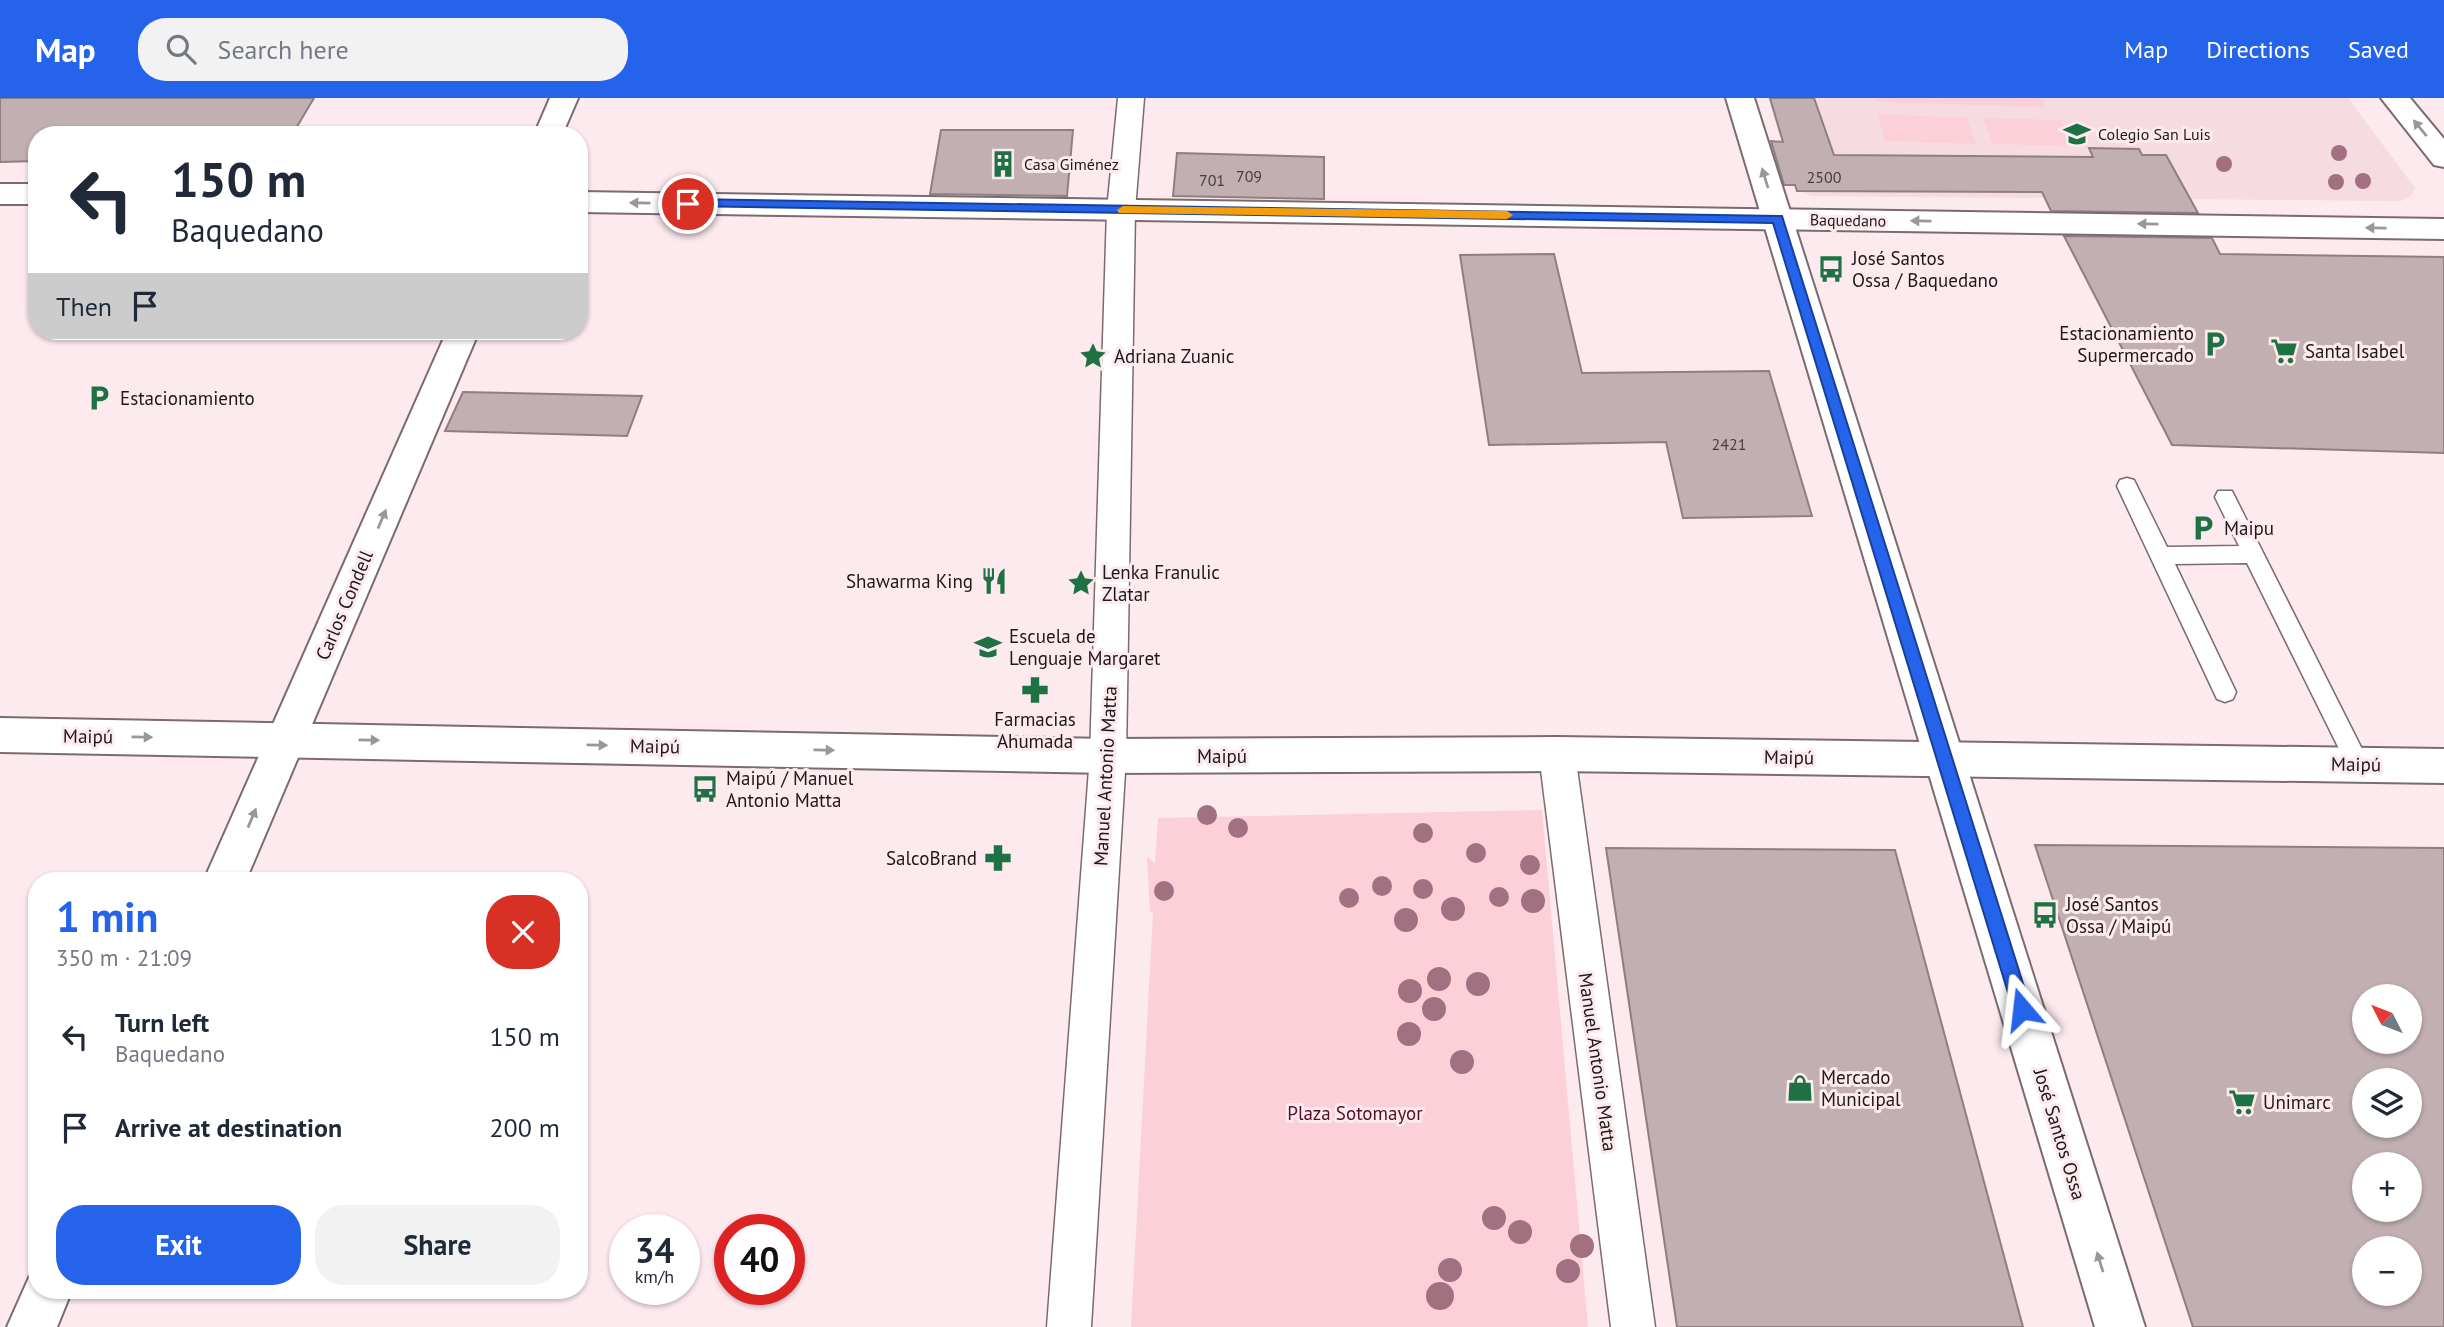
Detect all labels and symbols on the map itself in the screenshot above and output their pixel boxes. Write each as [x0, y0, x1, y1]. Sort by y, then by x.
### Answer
school or university icon: Colegio San Luis [2062, 119, 2092, 149]
one-way arrow [2412, 119, 2427, 137]
place label: Colegio San Luis [2098, 124, 2211, 144]
building icon: Casa Giménez [988, 149, 1018, 179]
place label: Casa Giménez [1024, 154, 1119, 174]
house number: 709 [1236, 166, 1262, 186]
house number: 2500 [1807, 167, 1842, 187]
one-way arrow [1759, 168, 1770, 189]
house number: 701 [1199, 170, 1225, 190]
pin [658, 174, 718, 234]
one-way arrow [629, 197, 651, 209]
street label: Baquedano [1810, 209, 1886, 231]
one-way arrow [1910, 215, 1932, 227]
one-way arrow [2137, 219, 2159, 230]
one-way arrow [2365, 222, 2387, 233]
place label: José Santos Ossa / Baquedano [1851, 246, 1998, 292]
bus stop icon: José Santos Ossa / Baquedano [1816, 254, 1846, 284]
place label: Estacionamiento Supermercado [2059, 321, 2194, 367]
parking icon: Estacionamiento Supermercado [2200, 329, 2230, 359]
supermarket icon: Santa Isabel [2269, 336, 2299, 366]
place label: Santa Isabel [2305, 339, 2405, 363]
place icon: Adriana Zuanic [1078, 341, 1108, 371]
place label: Adriana Zuanic [1114, 344, 1234, 368]
parking icon: Estacionamiento [84, 383, 114, 413]
place label: Estacionamiento [120, 386, 255, 410]
house number: 2421 [1712, 434, 1746, 454]
one-way arrow [376, 509, 388, 529]
parking icon: Maipu [2188, 513, 2218, 543]
place label: Maipu [2224, 516, 2274, 540]
street label: Carlos Condell [310, 546, 378, 664]
place label: Lenka Franulic Zlatar [1102, 560, 1220, 606]
restaurant icon: Shawarma King [979, 566, 1009, 596]
place icon: Lenka Franulic Zlatar [1066, 568, 1096, 598]
place label: Shawarma King [846, 569, 973, 593]
place label: Escuela de Lenguaje Margaret [1009, 624, 1161, 670]
school or university icon: Escuela de Lenguaje Margaret [973, 632, 1003, 662]
pharmacy icon: Farmacias Ahumada [1020, 675, 1050, 705]
street label: Manuel Antonio Matta [1088, 685, 1122, 867]
place label: Farmacias Ahumada [994, 707, 1076, 753]
street label: Maipú [63, 724, 113, 748]
one-way arrow [131, 731, 153, 743]
one-way arrow [358, 734, 380, 746]
street label: Maipú [630, 734, 680, 758]
one-way arrow [586, 739, 608, 751]
one-way arrow [813, 744, 835, 756]
street label: Maipú [1197, 744, 1247, 768]
street label: Maipú [1764, 745, 1814, 769]
street label: Maipú [2331, 752, 2381, 776]
place label: Maipú / Manuel Antonio Matta [726, 766, 854, 812]
bus stop icon: Maipú / Manuel Antonio Matta [690, 774, 720, 804]
one-way arrow [247, 807, 258, 828]
pharmacy icon: SalcoBrand [983, 843, 1013, 873]
place label: SalcoBrand [886, 846, 977, 870]
place label: José Santos Ossa / Maipú [2065, 892, 2171, 938]
bus stop icon: José Santos Ossa / Maipú [2030, 900, 2060, 930]
street label: Manuel Antonio Matta [1574, 971, 1622, 1153]
position arrow [1985, 972, 2059, 1046]
north arrow [2352, 984, 2422, 1054]
street label: José Santos Ossa [2028, 1064, 2091, 1203]
place label: Mercado Municipal [1821, 1065, 1901, 1111]
shop icon: Mercado Municipal [1785, 1073, 1815, 1103]
supermarket icon: Unimarc [2227, 1087, 2257, 1117]
place label: Unimarc [2263, 1090, 2331, 1114]
park label: Plaza Sotomayor [1287, 1101, 1423, 1125]
speed limit sign: 40 [714, 1214, 805, 1305]
one-way arrow [2094, 1251, 2104, 1272]

